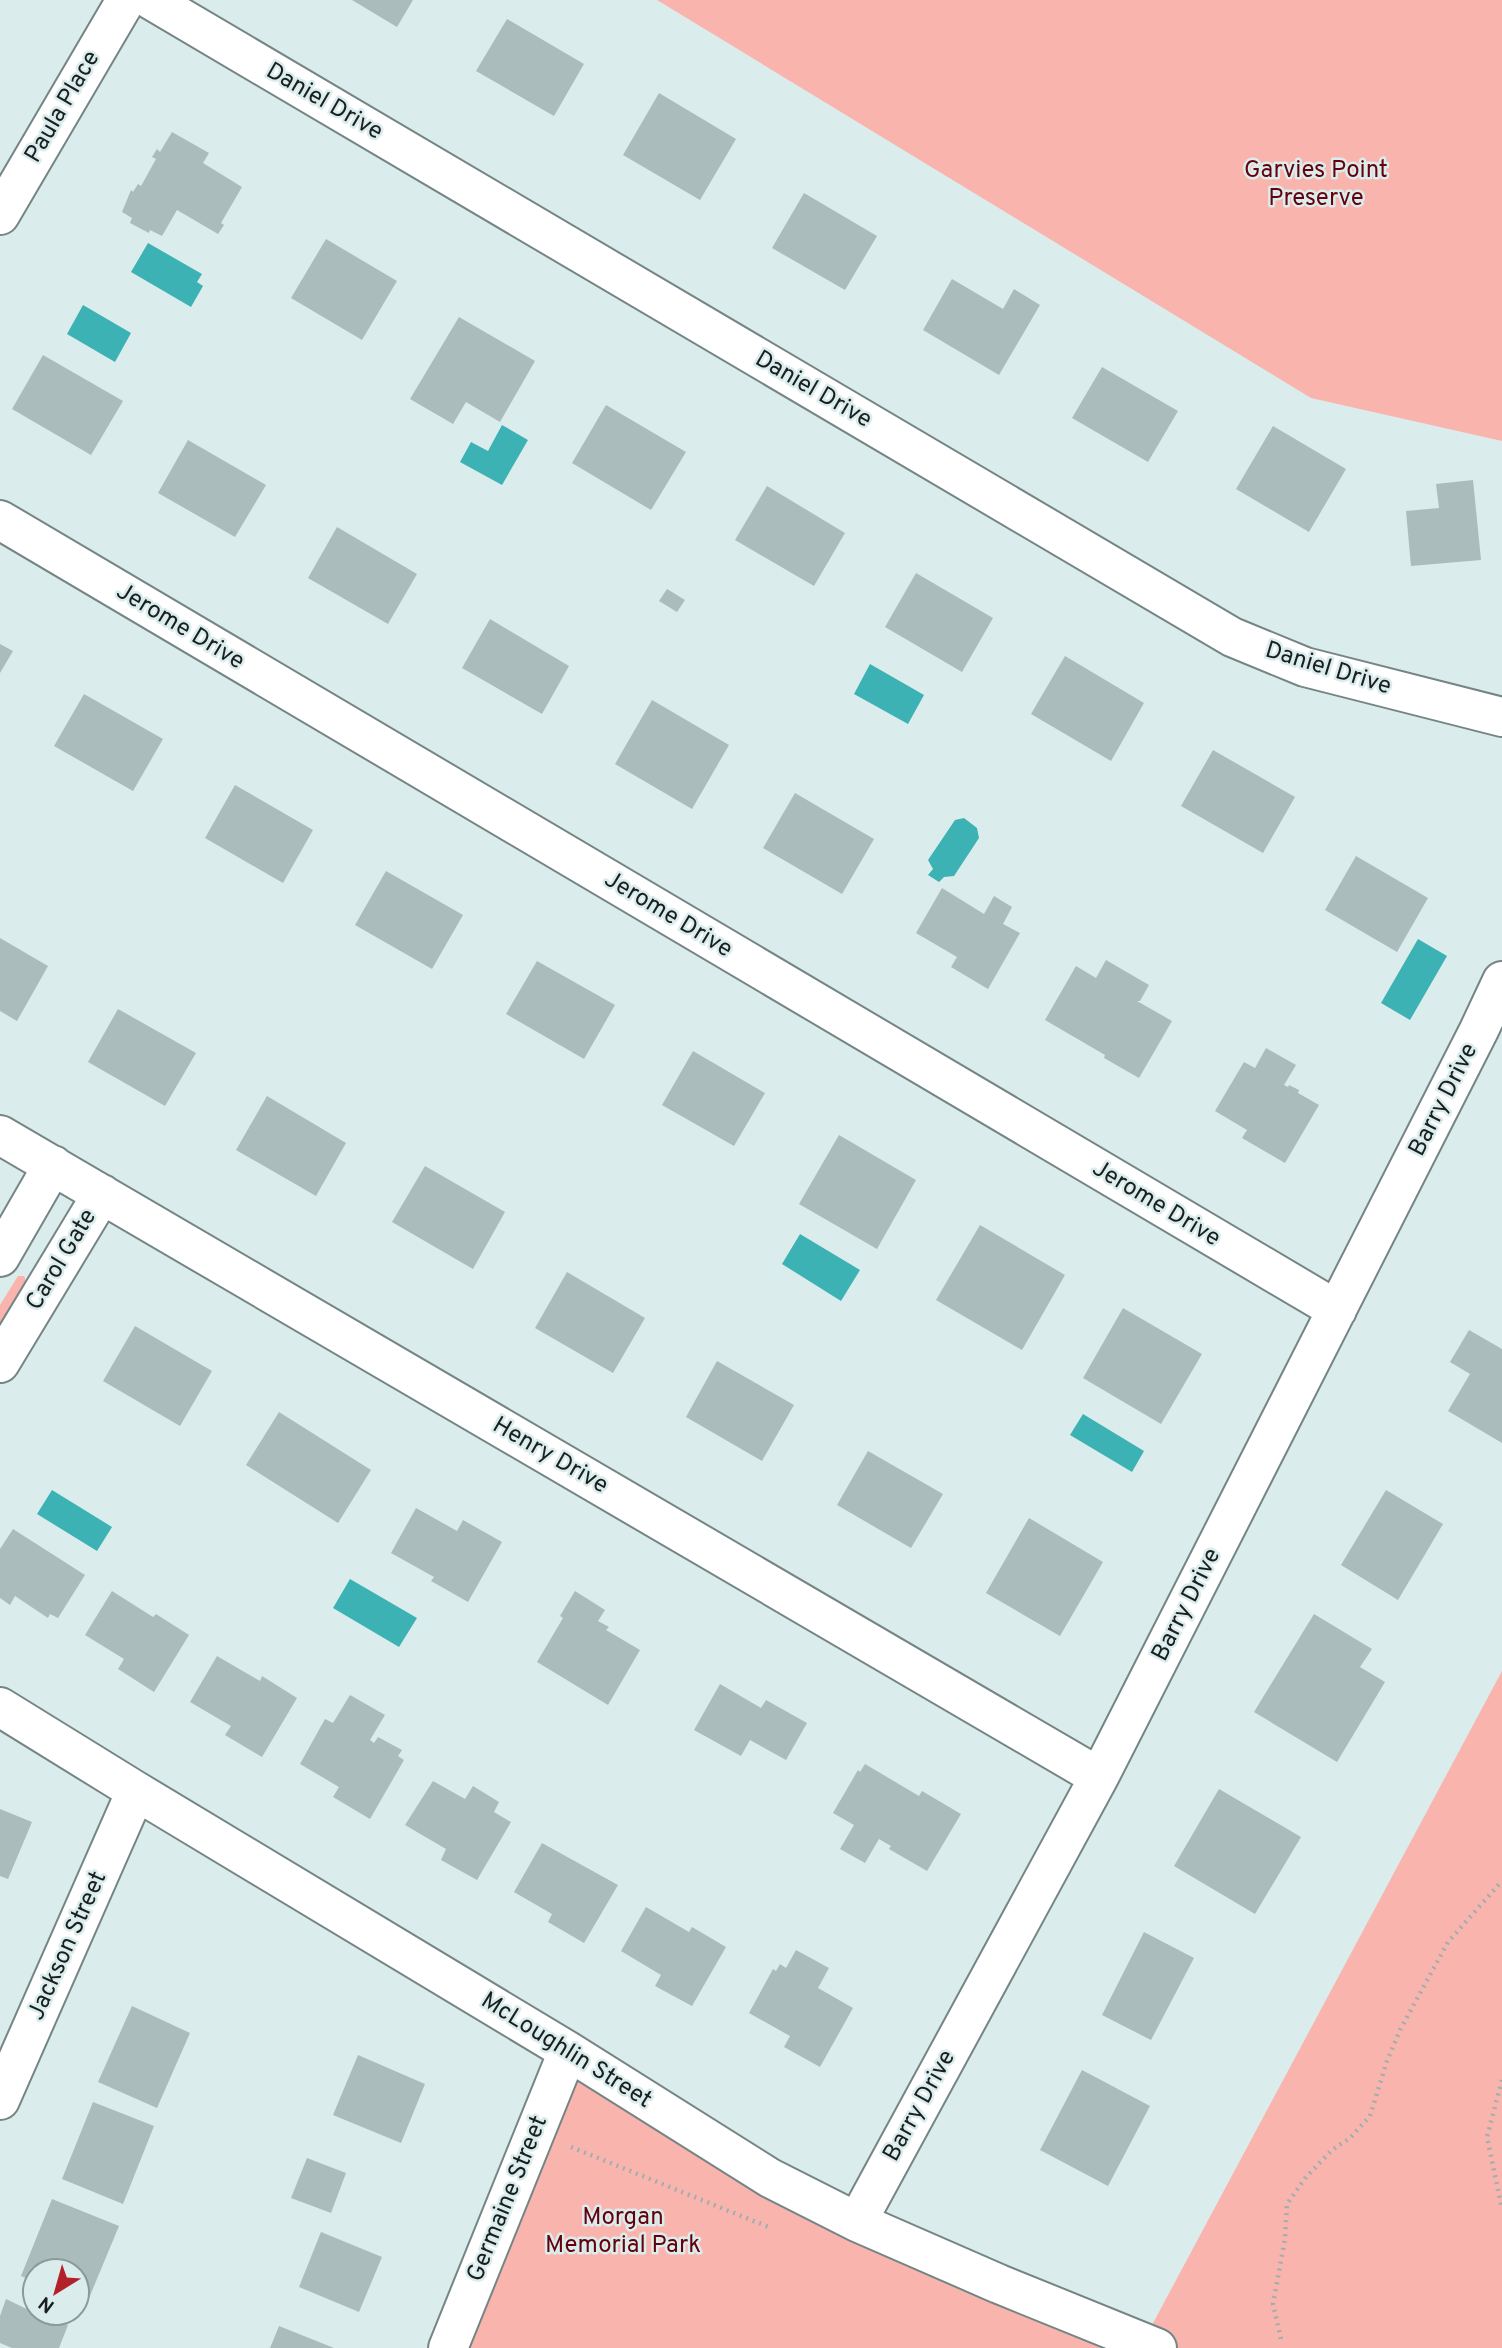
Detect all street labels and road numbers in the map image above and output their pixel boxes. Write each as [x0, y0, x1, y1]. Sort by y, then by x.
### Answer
street label: Paula Place [19, 45, 107, 169]
street label: Daniel Drive [260, 56, 388, 148]
street label: Daniel Drive [749, 344, 877, 436]
street label: Jerome Drive [110, 577, 250, 677]
street label: Daniel Drive [1261, 636, 1395, 702]
street label: Jerome Drive [598, 865, 738, 965]
street label: Barry Drive [1403, 1038, 1485, 1162]
street label: Jerome Drive [1086, 1154, 1226, 1254]
street label: Carol Gate [20, 1204, 104, 1316]
street label: Henry Drive [487, 1411, 613, 1501]
street label: Barry Drive [1146, 1543, 1228, 1667]
street label: Jackson Street [22, 1867, 114, 2025]
street label: McLoughlin Street [475, 1986, 657, 2116]
street label: Barry Drive [877, 2045, 963, 2167]
street label: Germaine Street [461, 2112, 555, 2286]

